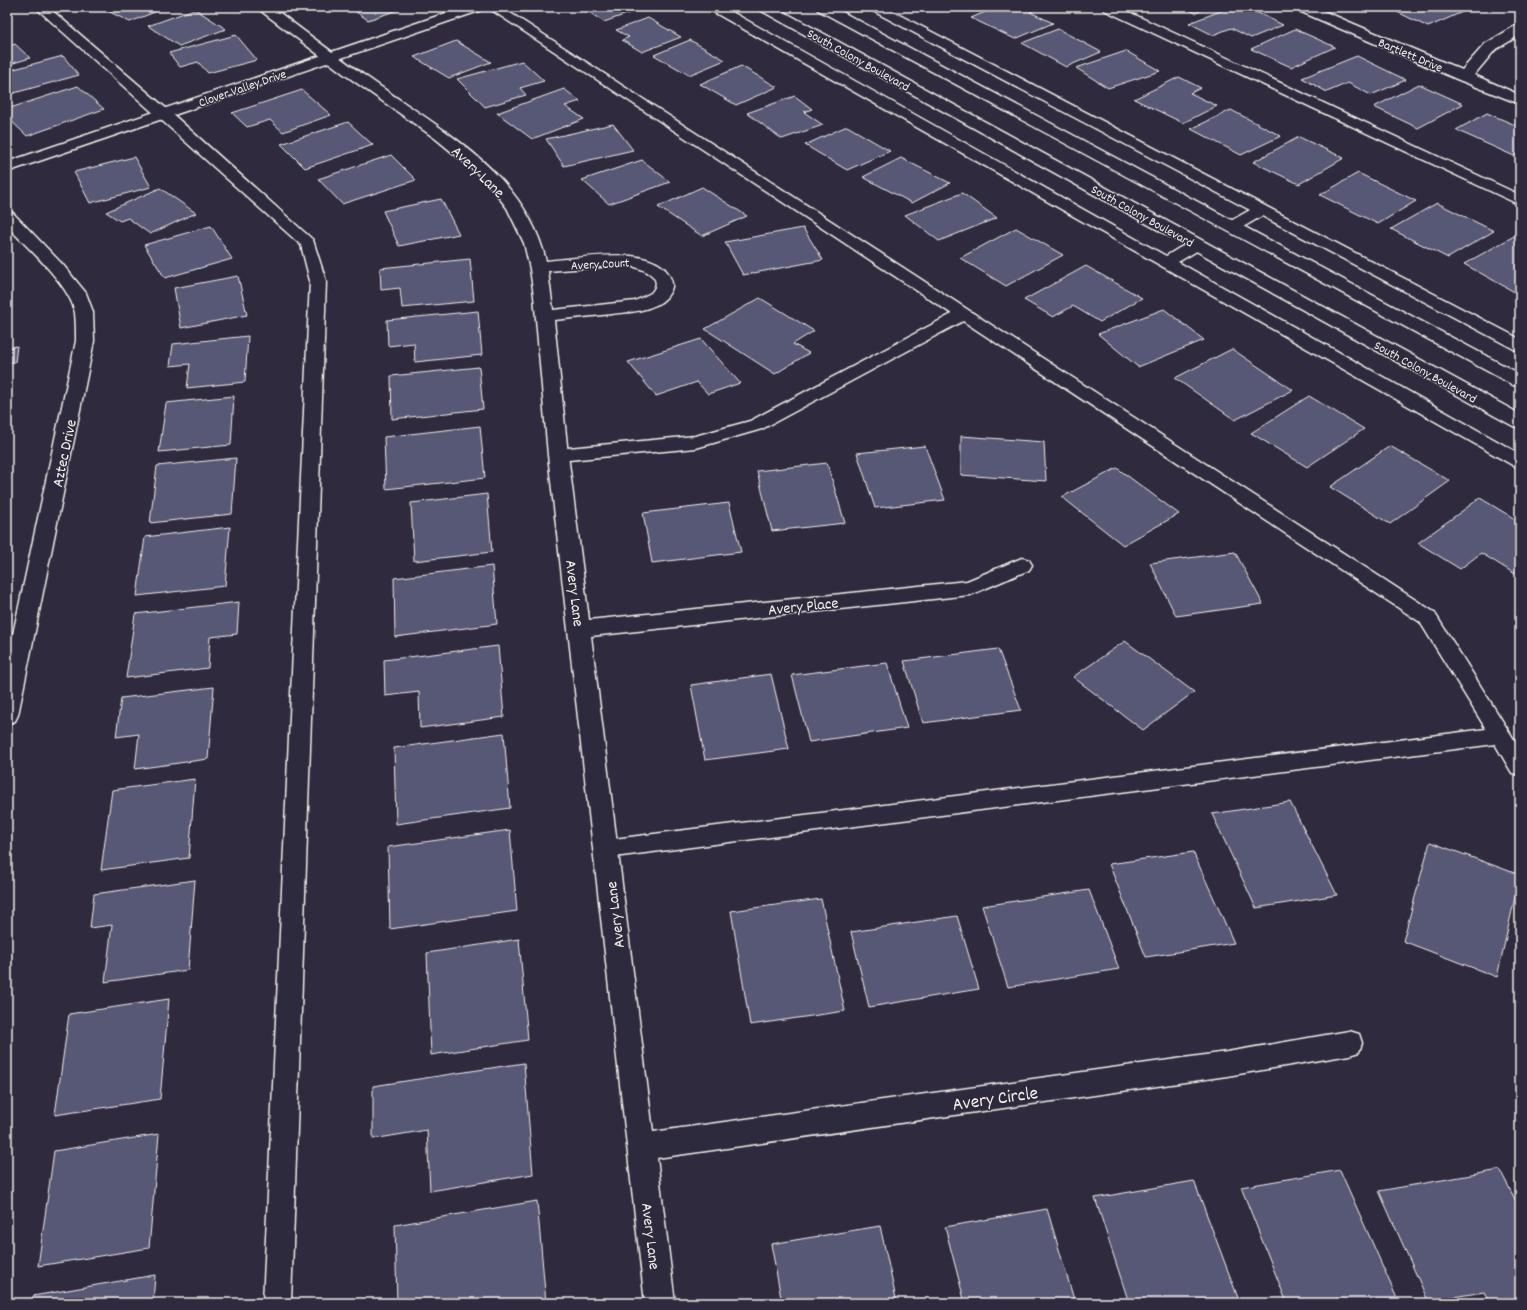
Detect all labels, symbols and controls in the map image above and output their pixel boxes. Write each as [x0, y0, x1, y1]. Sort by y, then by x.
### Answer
street label: South Colony Boulevard [803, 25, 913, 97]
street label: Bartlett Drive [1375, 34, 1445, 78]
street label: Clover Valley Drive [196, 65, 290, 113]
street label: Avery Lane [445, 141, 509, 204]
street label: South Colony Boulevard [1087, 181, 1197, 253]
street label: Avery Court [570, 254, 630, 277]
street label: South Colony Boulevard [1370, 337, 1480, 409]
street label: Aztec Drive [47, 418, 84, 490]
street label: Avery Lane [558, 559, 589, 628]
street label: Avery Place [767, 592, 840, 623]
street label: Avery Lane [601, 880, 632, 949]
street label: Avery Circle [951, 1081, 1040, 1120]
street label: Avery Lane [634, 1202, 665, 1271]

